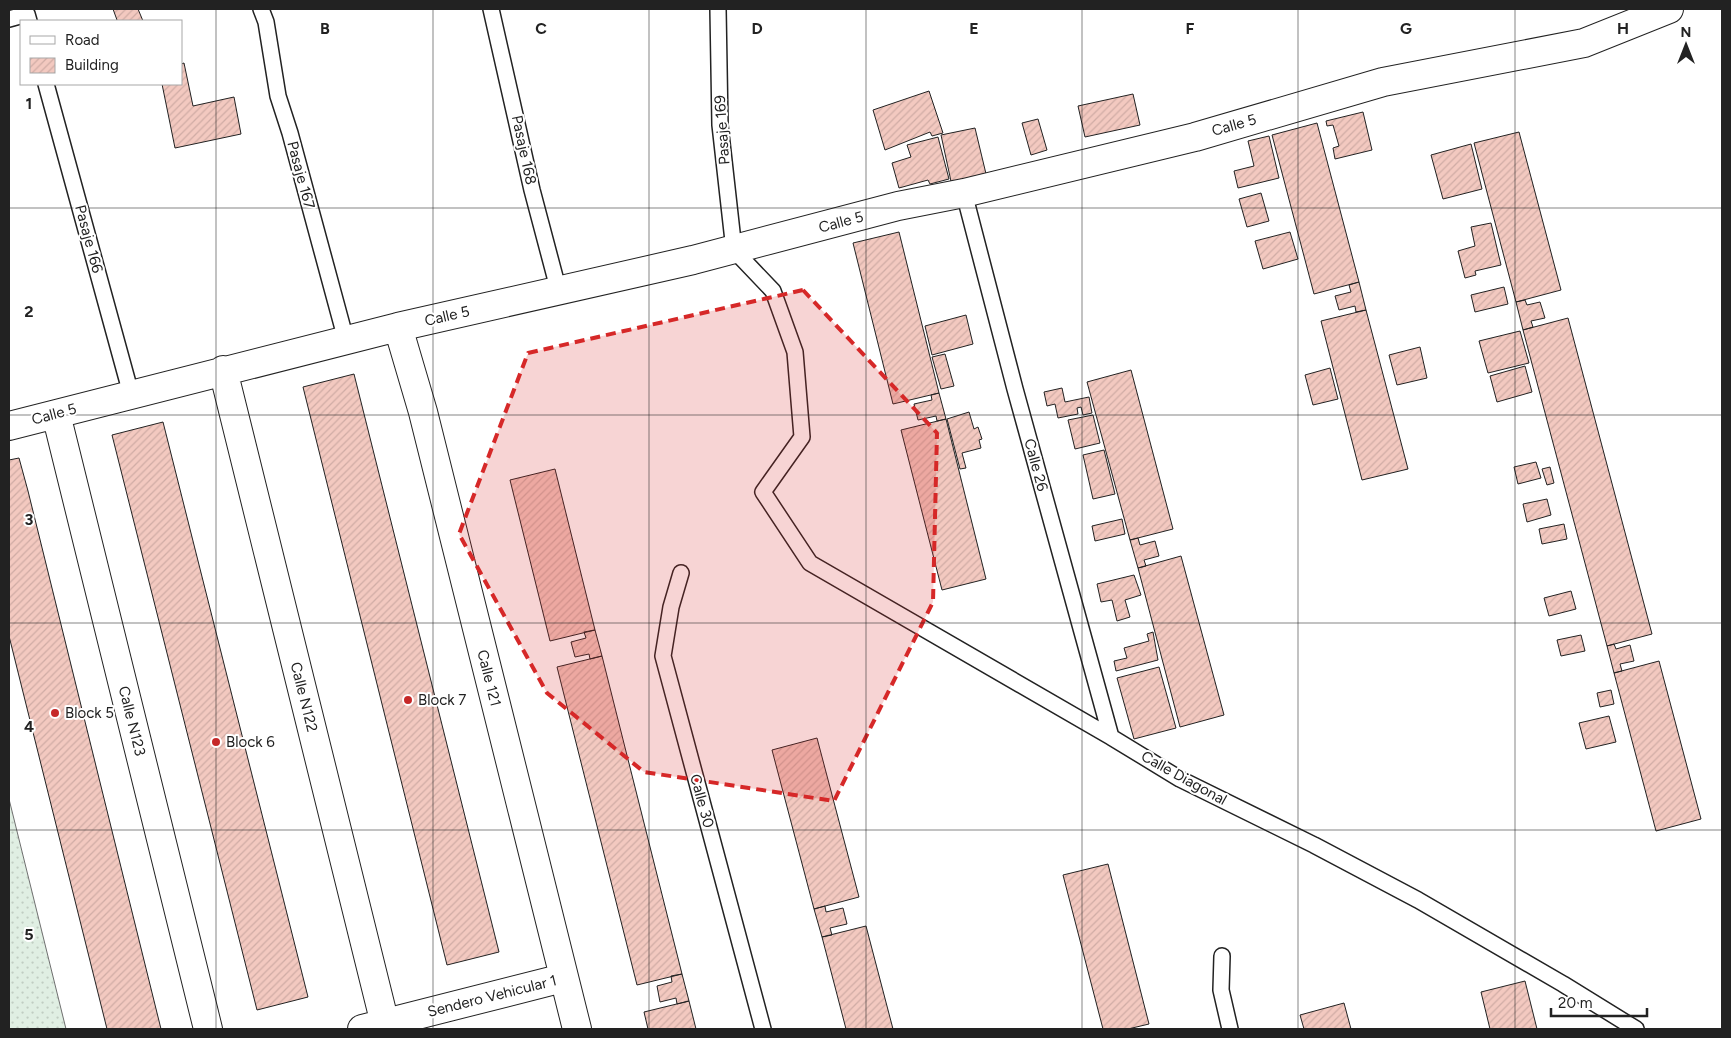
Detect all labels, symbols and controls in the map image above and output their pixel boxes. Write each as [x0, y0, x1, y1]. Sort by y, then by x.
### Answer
text: B [320, 19, 330, 38]
text: C [535, 19, 547, 38]
text: D [751, 19, 763, 38]
text: E [969, 19, 979, 38]
text: F [1186, 19, 1195, 38]
text: G [1400, 19, 1412, 38]
text: H [1617, 19, 1629, 38]
legend [20, 20, 182, 85]
north arrow [1661, 20, 1711, 70]
text: N [1681, 24, 1691, 41]
text: Road [65, 31, 100, 49]
text: Building [65, 56, 119, 74]
text: 1 [26, 94, 32, 113]
street label: Pasaje 169 [711, 94, 733, 166]
street label: Calle 5 [1210, 110, 1258, 140]
street label: Pasaje 168 [508, 114, 540, 186]
street label: Pasaje 167 [283, 139, 319, 211]
street label: Pasaje 166 [71, 203, 107, 276]
street label: Calle 5 [817, 207, 865, 237]
text: 2 [24, 302, 34, 321]
street label: Calle 5 [423, 302, 471, 330]
street label: Calle 5 [30, 399, 78, 429]
street label: Calle 26 [1020, 437, 1052, 494]
text: 3 [25, 510, 34, 529]
street label: Calle 121 [473, 648, 505, 708]
street label: Calle N122 [287, 660, 321, 734]
street label: Calle N123 [115, 684, 149, 758]
place label: Block 7 [418, 691, 466, 709]
marker: Block 7 [402, 694, 414, 706]
place label: Block 5 [65, 704, 114, 722]
marker: Block 5 [49, 707, 61, 719]
text: 4 [24, 717, 34, 736]
place label: Block 6 [226, 733, 275, 751]
marker: Block 6 [210, 736, 222, 748]
street label: Calle Diagonal [1138, 747, 1230, 809]
street label: Calle 30 [686, 772, 718, 830]
text: 5 [24, 925, 34, 944]
street label: Sendero Vehicular 1 [426, 971, 558, 1021]
scale bar [1551, 986, 1647, 1018]
text: 20 m [1558, 994, 1592, 1012]

